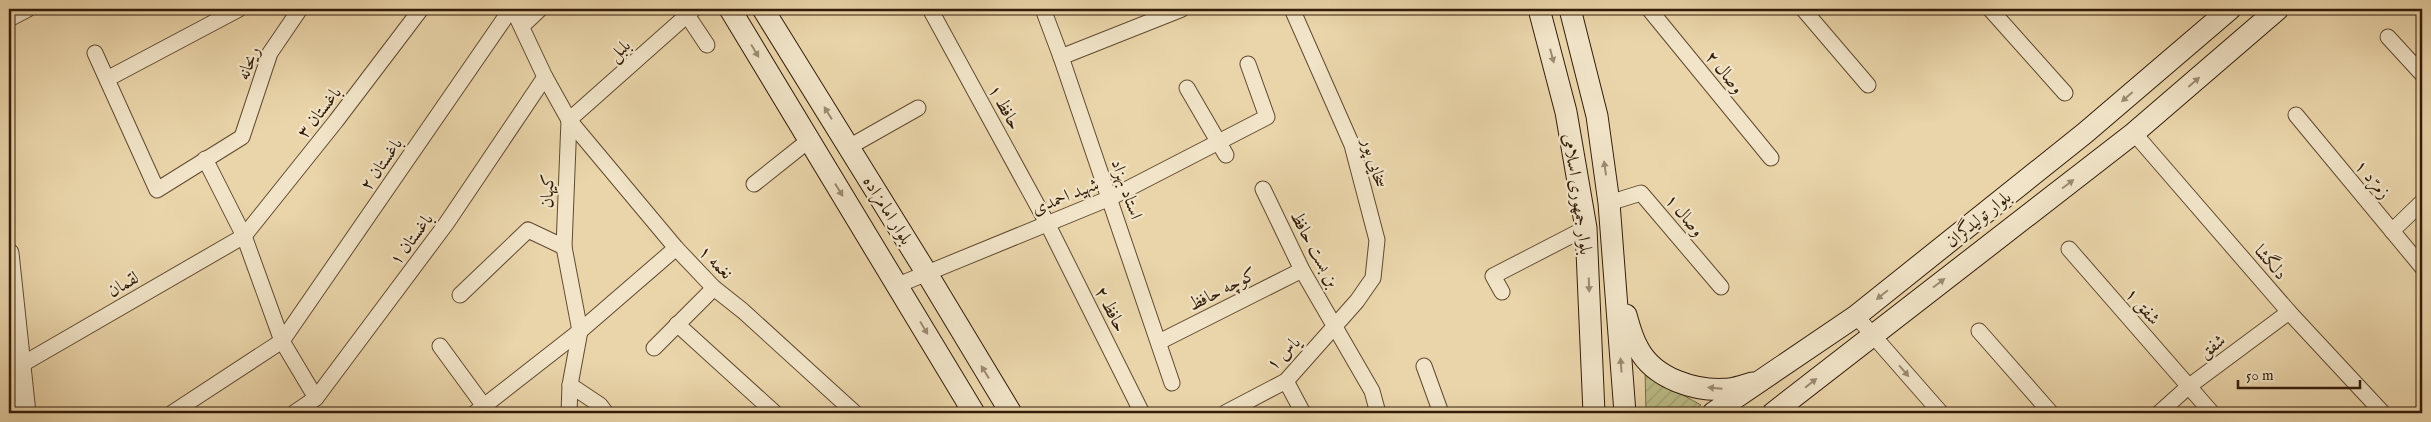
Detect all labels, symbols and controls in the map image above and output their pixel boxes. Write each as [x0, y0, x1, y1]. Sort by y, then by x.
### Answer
street label: بلبل [604, 35, 636, 67]
street label: ریحانه [232, 43, 266, 84]
one-way arrow [750, 44, 759, 57]
street label: وصال ۲ [1699, 47, 1748, 99]
one-way arrow [1548, 48, 1556, 63]
one-way arrow [2187, 76, 2200, 87]
street label: حافظ ۱ [982, 81, 1025, 134]
street label: باغستان ۳ [293, 82, 348, 143]
one-way arrow [2120, 92, 2133, 103]
one-way arrow [824, 107, 833, 120]
street label: بلوار جمهوری اسلامی [1557, 132, 1596, 256]
street label: باغستان ۲ [356, 134, 409, 196]
street label: سخایی پور [1355, 134, 1392, 191]
street label: استاد بهزاد [1105, 156, 1147, 223]
street label: زمرّد ۱ [2349, 156, 2395, 204]
one-way arrow [1600, 160, 1608, 176]
street label: بلوار امامزاده [857, 172, 917, 250]
street label: کیهان [536, 173, 561, 209]
street label: شهید احمدی [1029, 174, 1103, 221]
one-way arrow [2061, 179, 2074, 190]
one-way arrow [834, 183, 843, 196]
street label: بلوار تولیدگران [1940, 185, 2017, 254]
street label: وصال ۱ [1659, 190, 1708, 242]
street label: بن بست حافظ [1284, 207, 1344, 293]
street label: باغستان ۱ [385, 209, 439, 271]
street label: دلگشا [2248, 239, 2293, 285]
street label: نغمه ۱ [693, 241, 737, 285]
street label: کوچه حافظ [1185, 263, 1261, 317]
street label: لقمان [104, 267, 144, 303]
one-way arrow [1585, 277, 1593, 293]
one-way arrow [1932, 278, 1946, 288]
street label: حافظ ۲ [1088, 283, 1131, 336]
street label: شفق ۱ [2119, 283, 2164, 331]
one-way arrow [1876, 289, 1889, 300]
one-way arrow [919, 322, 928, 335]
street label: شفق [2195, 330, 2231, 365]
street label: یاس ۱ [1262, 331, 1307, 376]
one-way arrow [1617, 356, 1625, 372]
scale bar [2238, 357, 2361, 389]
one-way arrow [1899, 364, 1910, 377]
one-way arrow [981, 365, 990, 378]
text: 50 m [2246, 366, 2274, 385]
one-way arrow [1804, 378, 1818, 388]
one-way arrow [1706, 383, 1722, 391]

